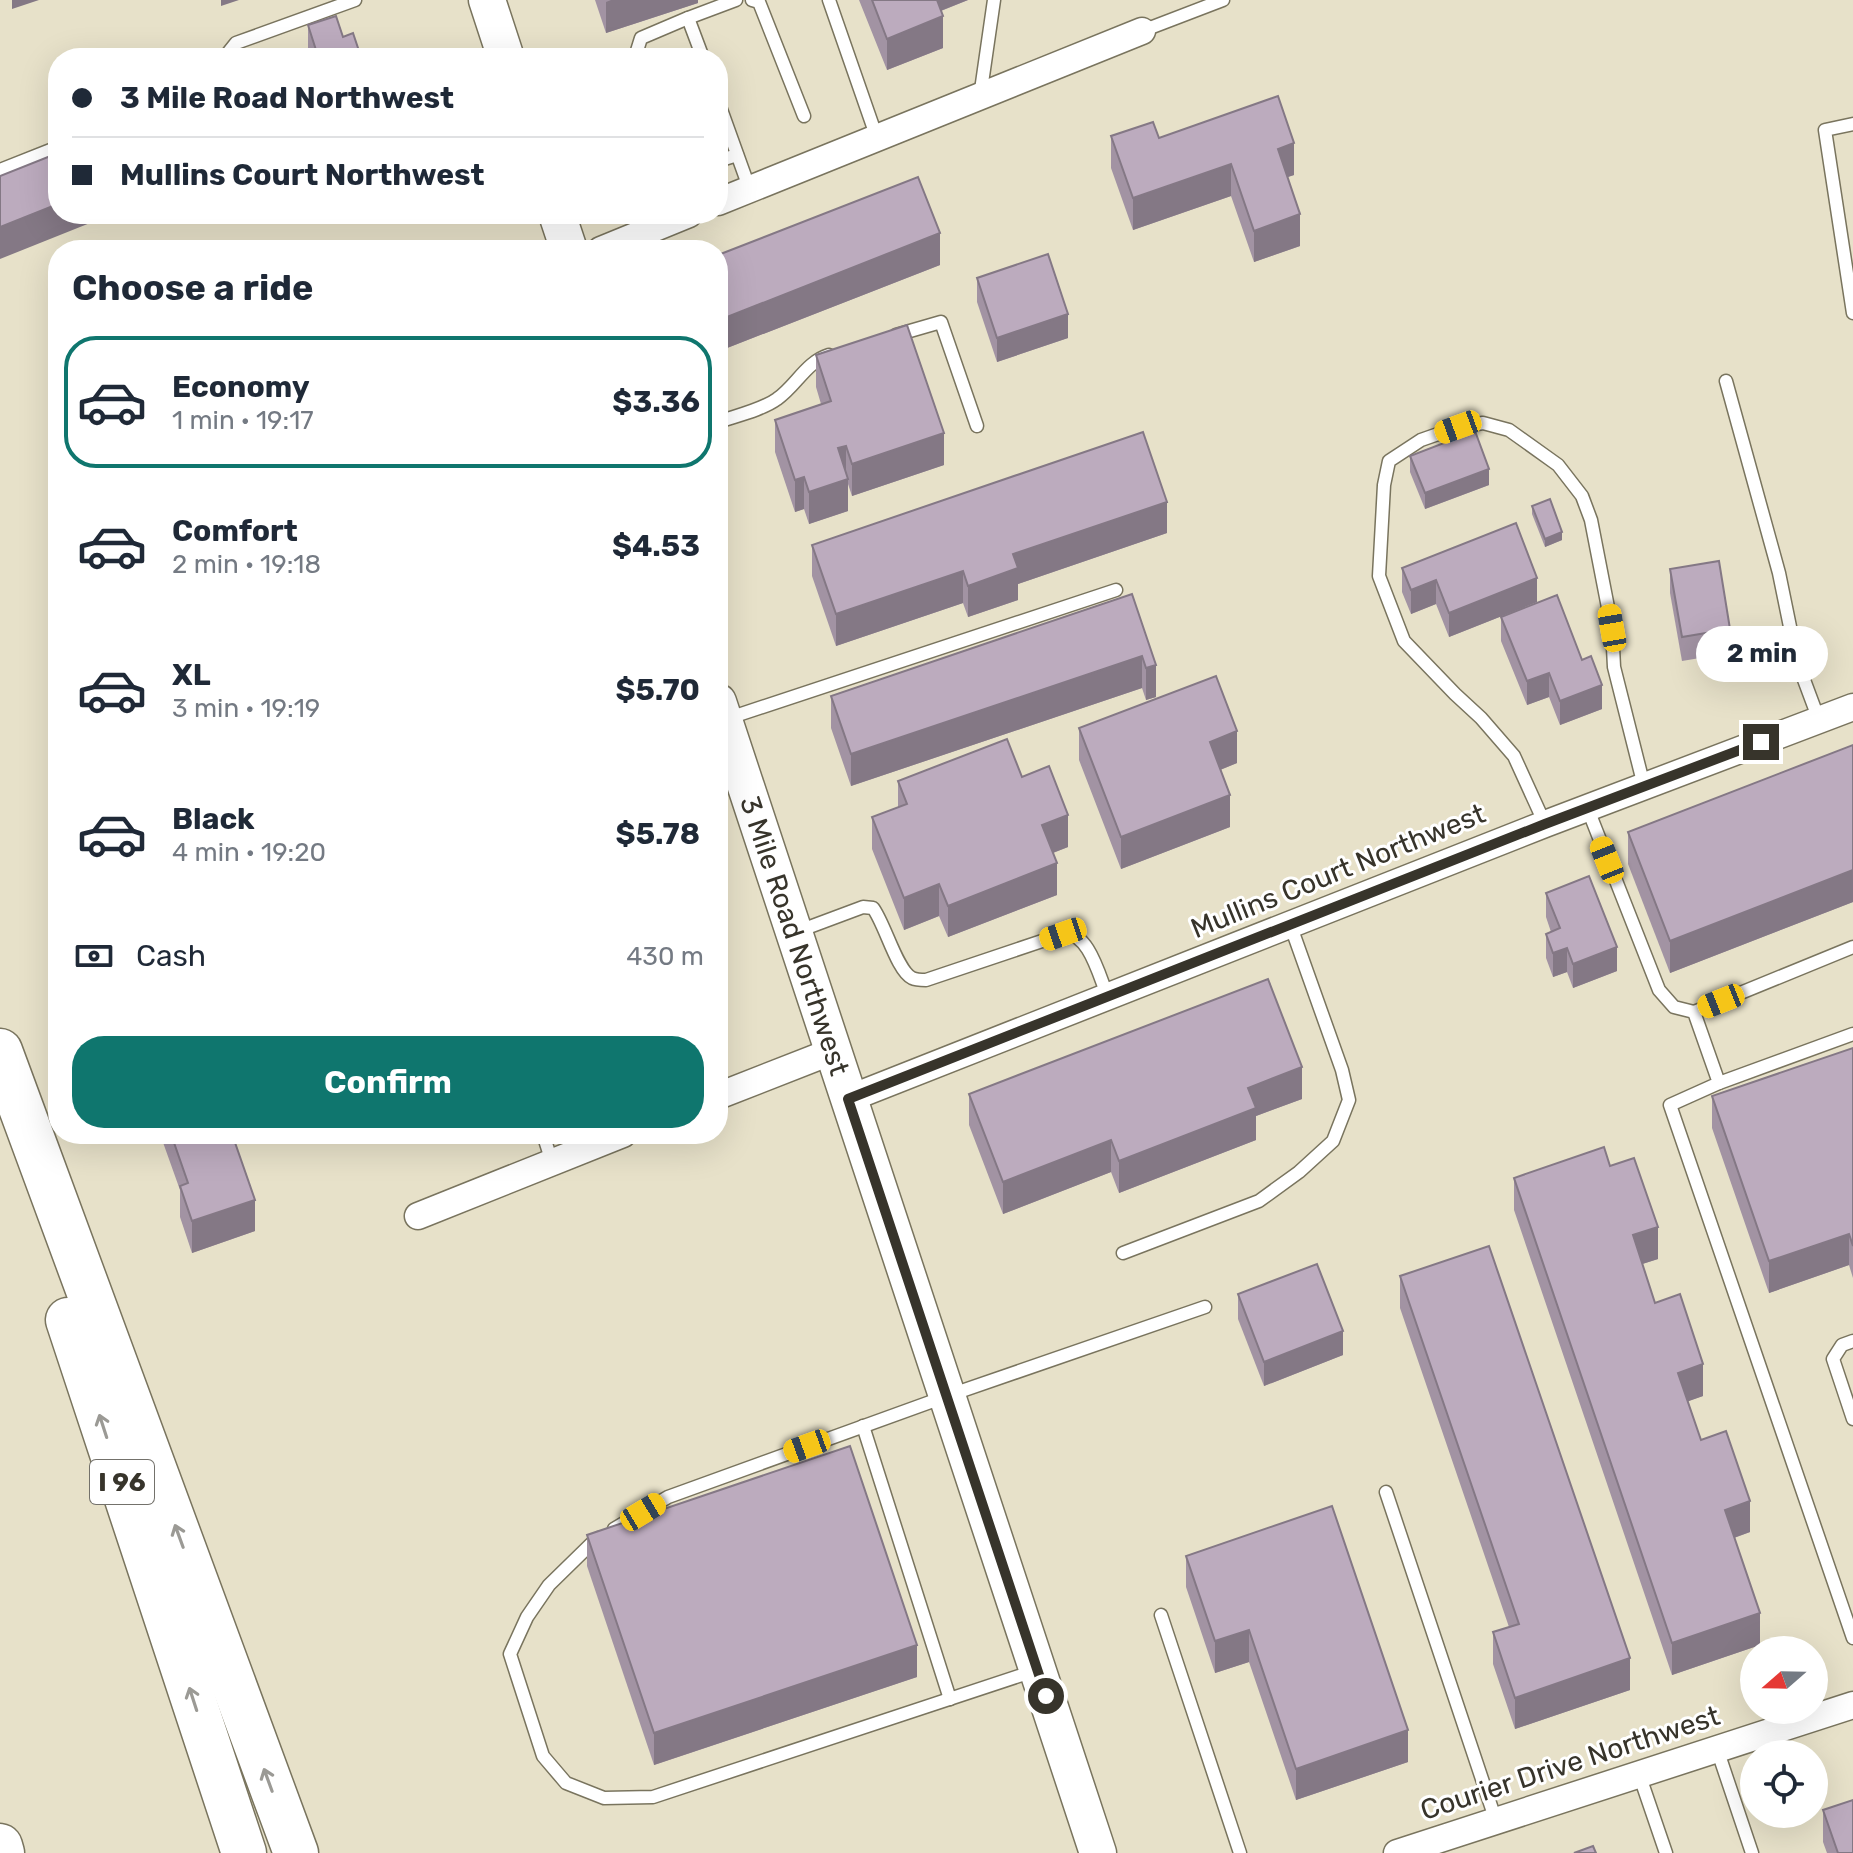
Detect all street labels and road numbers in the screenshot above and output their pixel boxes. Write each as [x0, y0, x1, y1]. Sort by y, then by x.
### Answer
street label: 3 Mile Road Northwest [734, 792, 857, 1080]
street label: Mullins Court Northwest [1186, 797, 1490, 945]
road number: I 96 [90, 1460, 154, 1504]
street label: Courier Drive Northwest [1416, 1699, 1724, 1827]

